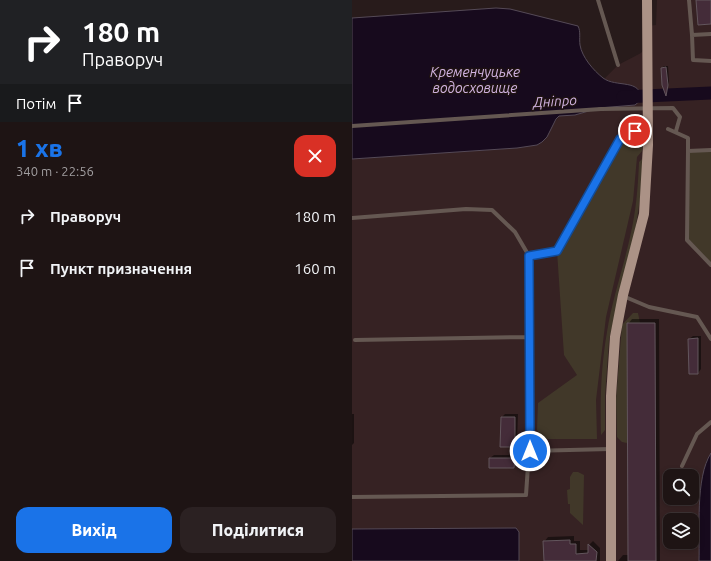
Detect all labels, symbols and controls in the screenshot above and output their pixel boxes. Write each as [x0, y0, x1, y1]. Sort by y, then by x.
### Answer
icon: right [16, 16, 68, 68]
text: 180 m [82, 16, 160, 47]
text: Праворуч [82, 49, 163, 69]
water label: Кременчуцьке водосховище [430, 64, 520, 96]
icon: arrive [64, 92, 86, 114]
water label: Дніпро [531, 92, 578, 110]
text: Потім [16, 95, 56, 112]
pin [618, 114, 652, 148]
icon: arrive [624, 120, 646, 142]
text: 1 хв [16, 135, 63, 162]
button: close [294, 135, 336, 177]
text: 340 m · 22:56 [16, 164, 94, 178]
icon: right [16, 205, 38, 227]
text: Праворуч [50, 208, 121, 225]
text: 180 m [294, 208, 336, 225]
icon: arrive [16, 257, 38, 279]
text: Пункт призначення [50, 260, 192, 277]
text: 160 m [294, 260, 336, 277]
position arrow [509, 430, 551, 472]
map controls [663, 469, 699, 549]
button: search [663, 469, 699, 505]
button: Вихід [16, 507, 172, 553]
button: Поділитися [180, 507, 336, 553]
button: layers [663, 513, 699, 549]

